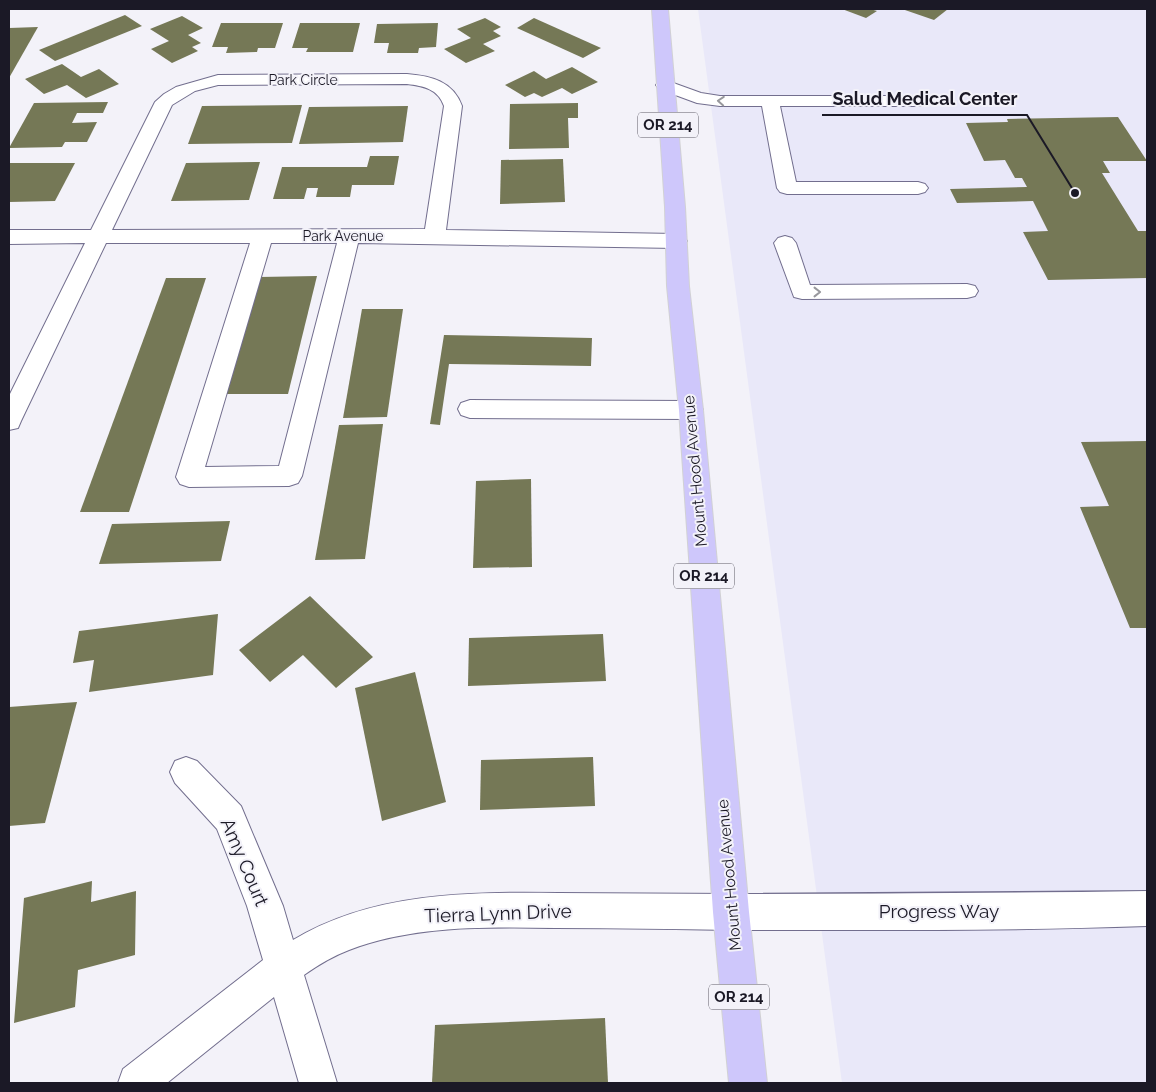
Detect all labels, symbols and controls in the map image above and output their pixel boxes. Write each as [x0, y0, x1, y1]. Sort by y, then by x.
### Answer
street label: Park Circle [268, 72, 338, 88]
callout: Salud Medical Center [822, 82, 1027, 115]
text: Salud Medical Center [833, 88, 1018, 109]
one-way arrow [717, 96, 725, 107]
road number: OR 214 [638, 112, 698, 138]
street label: Park Avenue [303, 228, 383, 244]
one-way arrow [814, 287, 821, 297]
street label: Mount Hood Avenue [679, 394, 711, 548]
road number: OR 214 [674, 564, 734, 588]
street label: Mount Hood Avenue [713, 798, 745, 952]
street label: Amy Court [217, 815, 274, 910]
street label: Tierra Lynn Drive [424, 899, 572, 927]
street label: Progress Way [879, 900, 999, 922]
road number: OR 214 [709, 984, 769, 1010]

